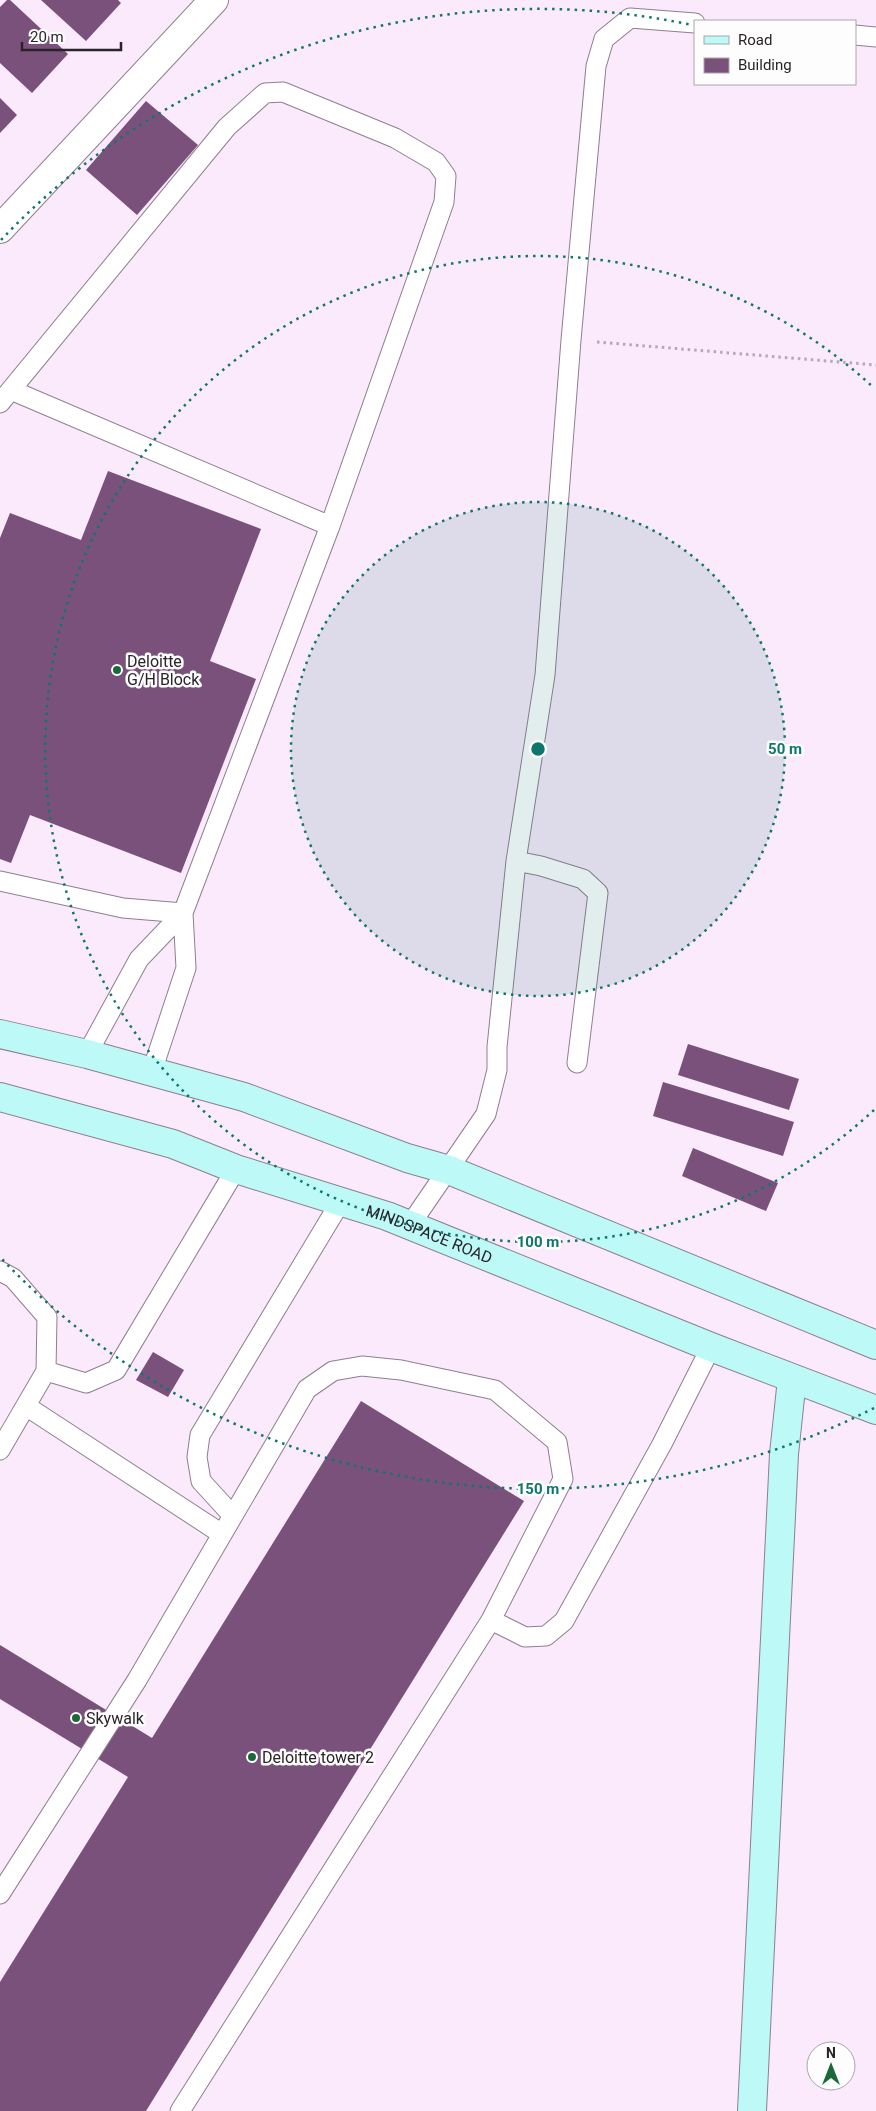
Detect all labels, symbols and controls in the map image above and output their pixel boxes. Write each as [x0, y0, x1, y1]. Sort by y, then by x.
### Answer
scale bar [22, 20, 121, 52]
legend [694, 20, 856, 85]
text: 20 m [30, 28, 64, 46]
text: Road [738, 31, 772, 49]
text: Building [738, 56, 792, 74]
place label: Deloitte G/H Block [127, 652, 200, 689]
marker: Deloitte G/H Block [111, 664, 123, 676]
centre of rings [529, 740, 547, 758]
text: 50 m [768, 740, 802, 758]
street label: MINDSPACE ROAD [364, 1201, 495, 1267]
text: 100 m [517, 1233, 559, 1251]
text: 150 m [517, 1480, 559, 1498]
place label: Skywalk [86, 1709, 145, 1728]
marker: Skywalk [70, 1712, 82, 1724]
place label: Deloitte tower 2 [262, 1748, 374, 1767]
marker: Deloitte tower 2 [246, 1751, 258, 1763]
north arrow [806, 2041, 856, 2091]
text: N [826, 2045, 836, 2061]

